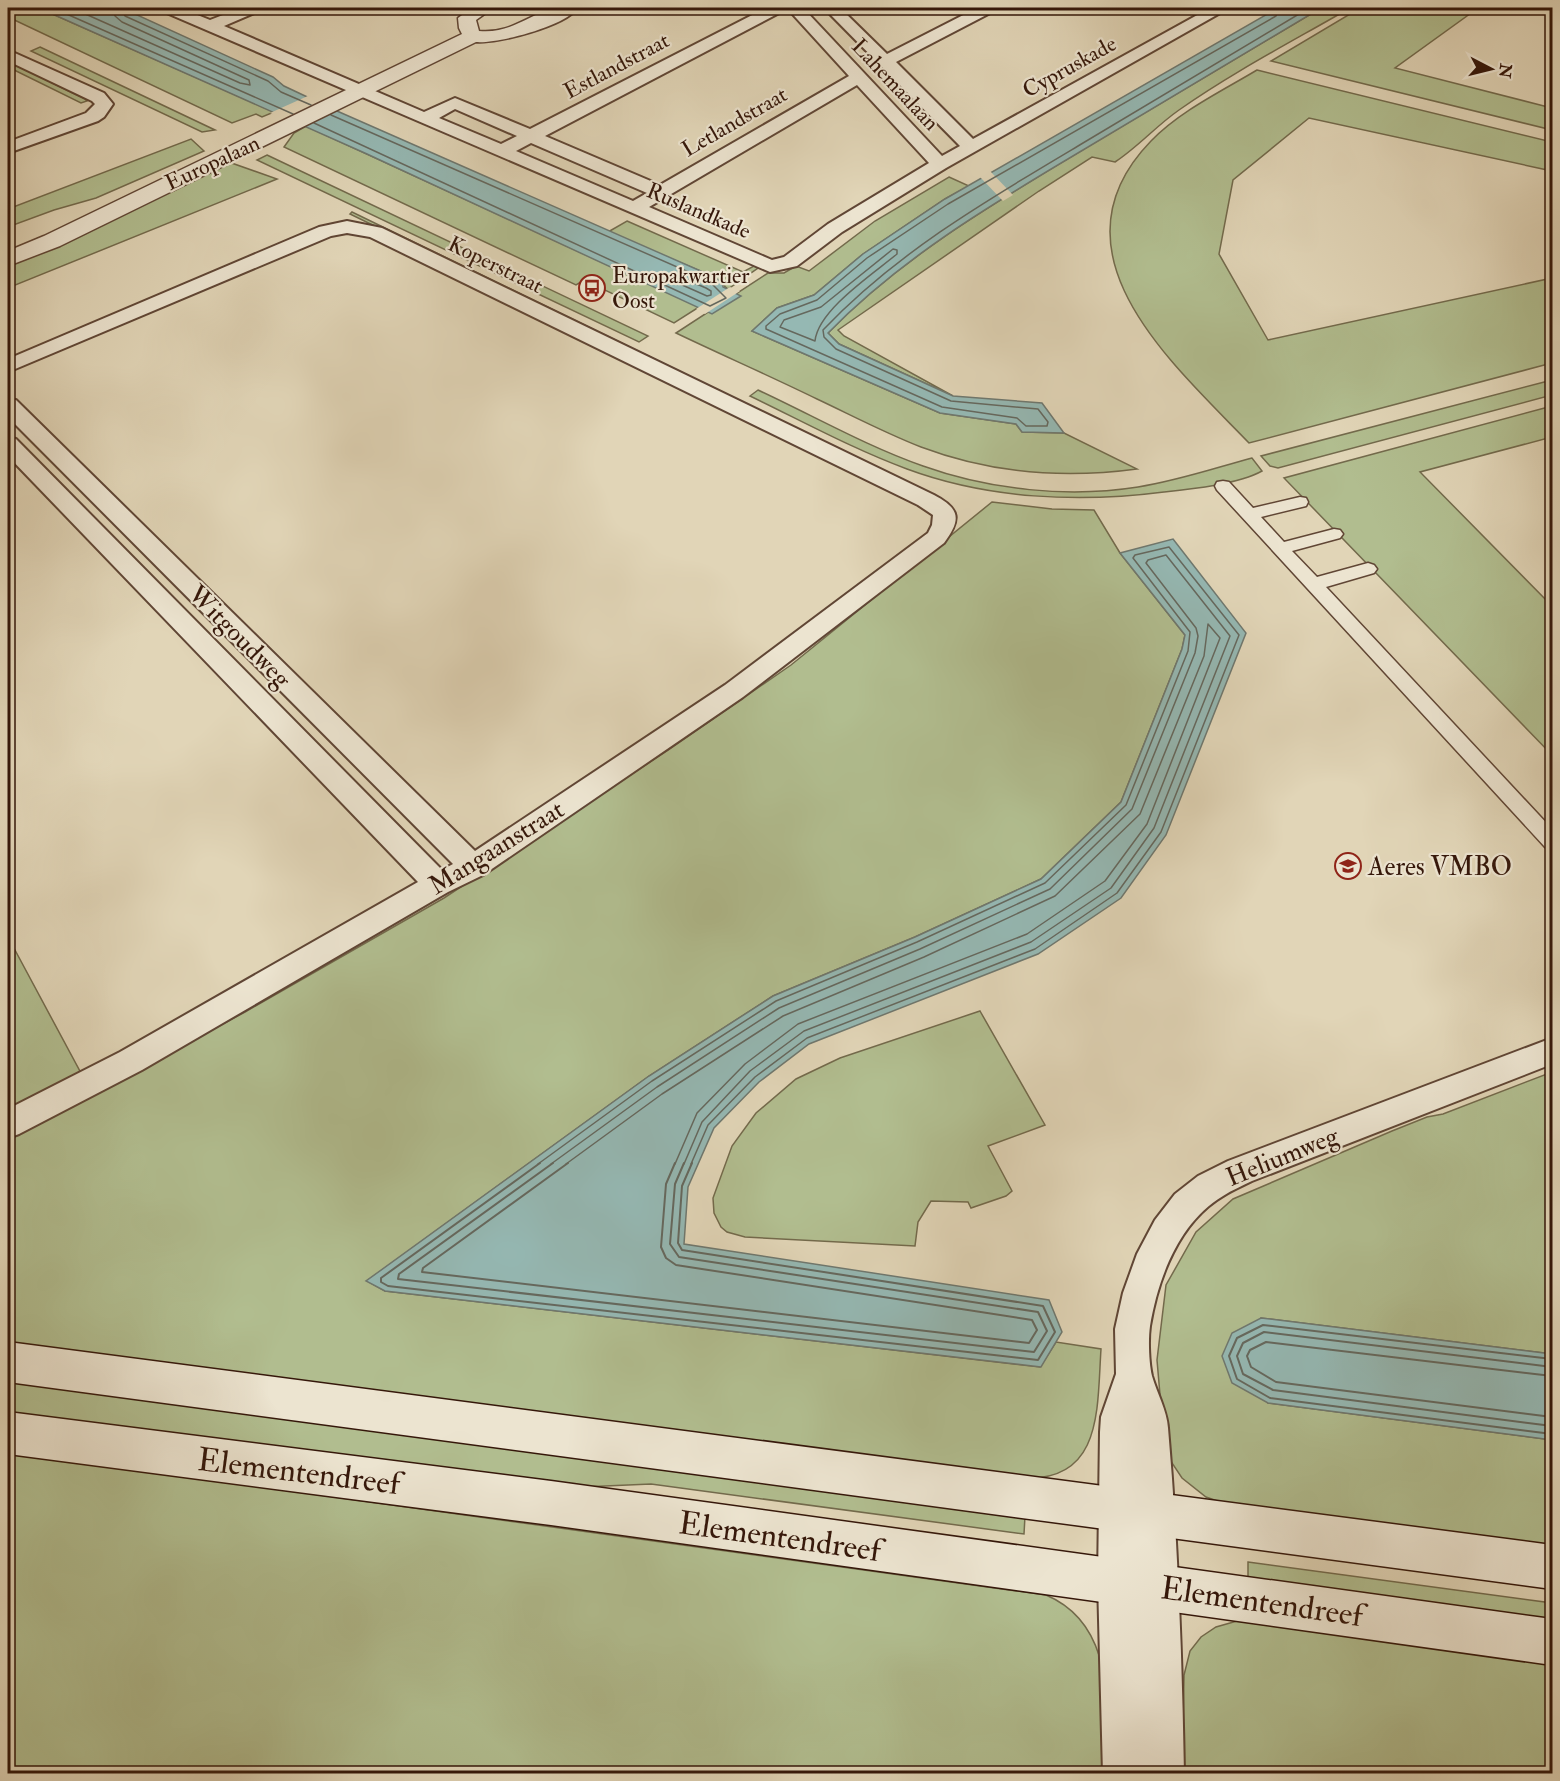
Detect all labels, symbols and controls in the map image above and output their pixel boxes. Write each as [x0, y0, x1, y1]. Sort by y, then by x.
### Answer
street label: Estlandstraat [559, 26, 674, 105]
street label: Cypruskade [1018, 30, 1122, 105]
street label: Lahemaalaan [845, 33, 945, 137]
north arrow [1461, 39, 1521, 99]
text: N [1494, 61, 1516, 80]
street label: Letlandstraat [677, 80, 792, 163]
street label: Europalaan [161, 129, 265, 198]
street label: Ruslandkade [642, 176, 755, 245]
street label: Koperstraat [443, 230, 548, 301]
place label: Europakwartier Oost [612, 262, 750, 315]
bus stop icon: Europakwartier Oost [577, 273, 607, 303]
street label: Witgoudweg [180, 578, 298, 696]
street label: Mangaanstraat [423, 794, 570, 902]
school or university icon: Aeres VMBO [1333, 851, 1363, 881]
place label: Aeres VMBO [1367, 851, 1512, 883]
street label: Heliumweg [1222, 1120, 1344, 1194]
street label: Elementendreef [195, 1440, 407, 1505]
street label: Elementendreef [676, 1503, 888, 1572]
street label: Elementendreef [1158, 1568, 1370, 1637]

